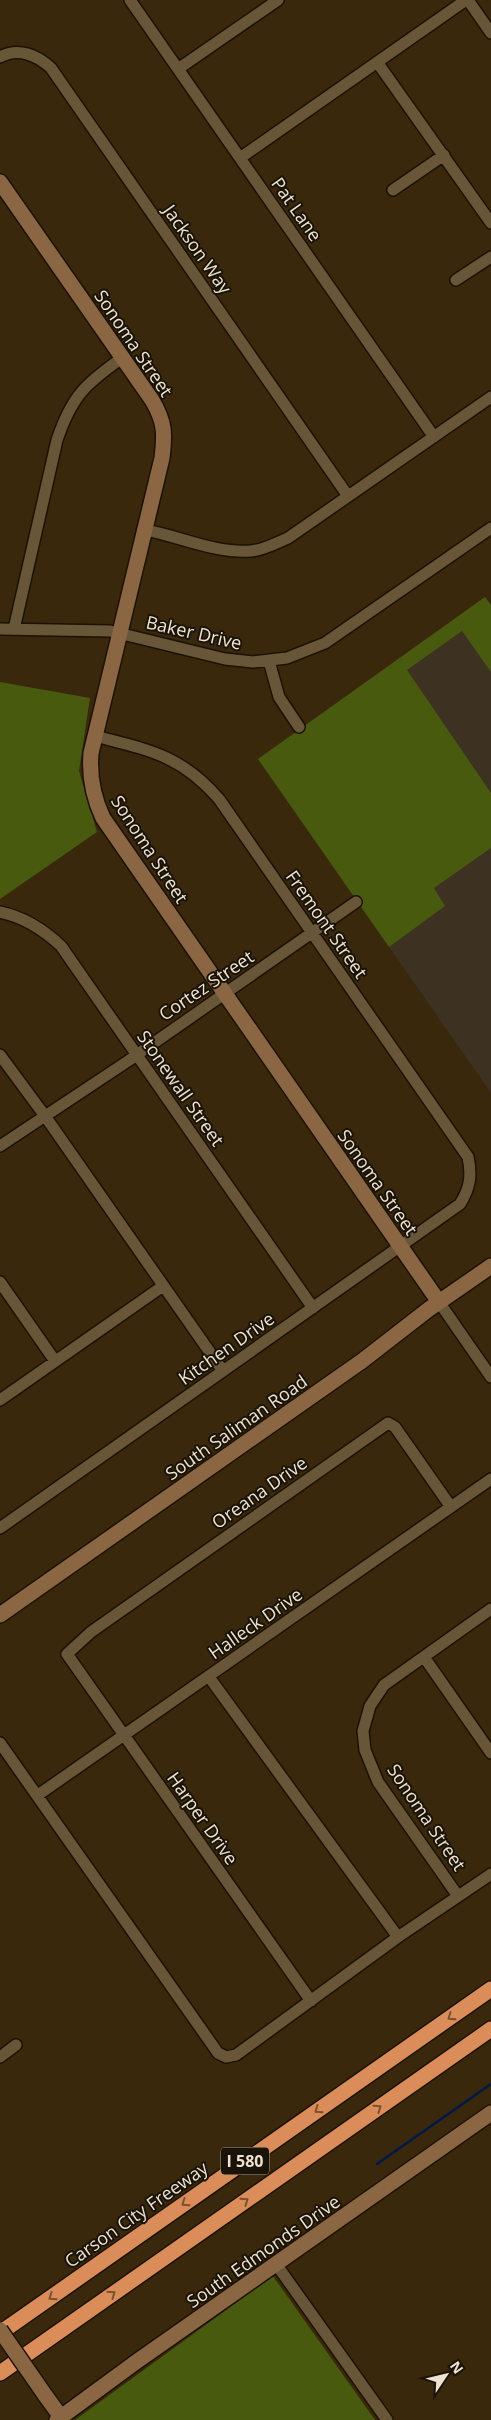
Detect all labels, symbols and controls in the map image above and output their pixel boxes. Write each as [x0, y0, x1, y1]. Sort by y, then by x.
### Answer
street label: Pat Lane [266, 172, 328, 246]
street label: Jackson Way [157, 198, 238, 299]
street label: Sonoma Street [89, 285, 179, 401]
street label: Baker Drive [144, 609, 244, 655]
street label: Sonoma Street [106, 790, 194, 908]
street label: Fremont Street [281, 865, 373, 983]
street label: Cortez Street [154, 944, 258, 1026]
street label: Stonewall Street [132, 1025, 230, 1151]
street label: Sonoma Street [333, 1124, 423, 1240]
street label: Kitchen Drive [173, 1306, 279, 1390]
street label: South Saliman Road [160, 1369, 312, 1485]
street label: Oreana Drive [207, 1450, 311, 1534]
street label: Halleck Drive [203, 1582, 307, 1664]
street label: Sonoma Street [382, 1759, 472, 1875]
street label: Harper Drive [162, 1767, 244, 1869]
one-way arrow [447, 2011, 457, 2020]
one-way arrow [314, 2104, 324, 2113]
one-way arrow [372, 2105, 382, 2114]
road number: I 580 [221, 2148, 269, 2174]
street label: Carson City Freeway [60, 2155, 213, 2272]
street label: South Edmonds Drive [182, 2189, 344, 2313]
one-way arrow [181, 2197, 190, 2206]
one-way arrow [239, 2198, 248, 2207]
one-way arrow [48, 2291, 58, 2300]
one-way arrow [106, 2291, 115, 2300]
north arrow [421, 2350, 471, 2400]
text: N [446, 2357, 468, 2377]

